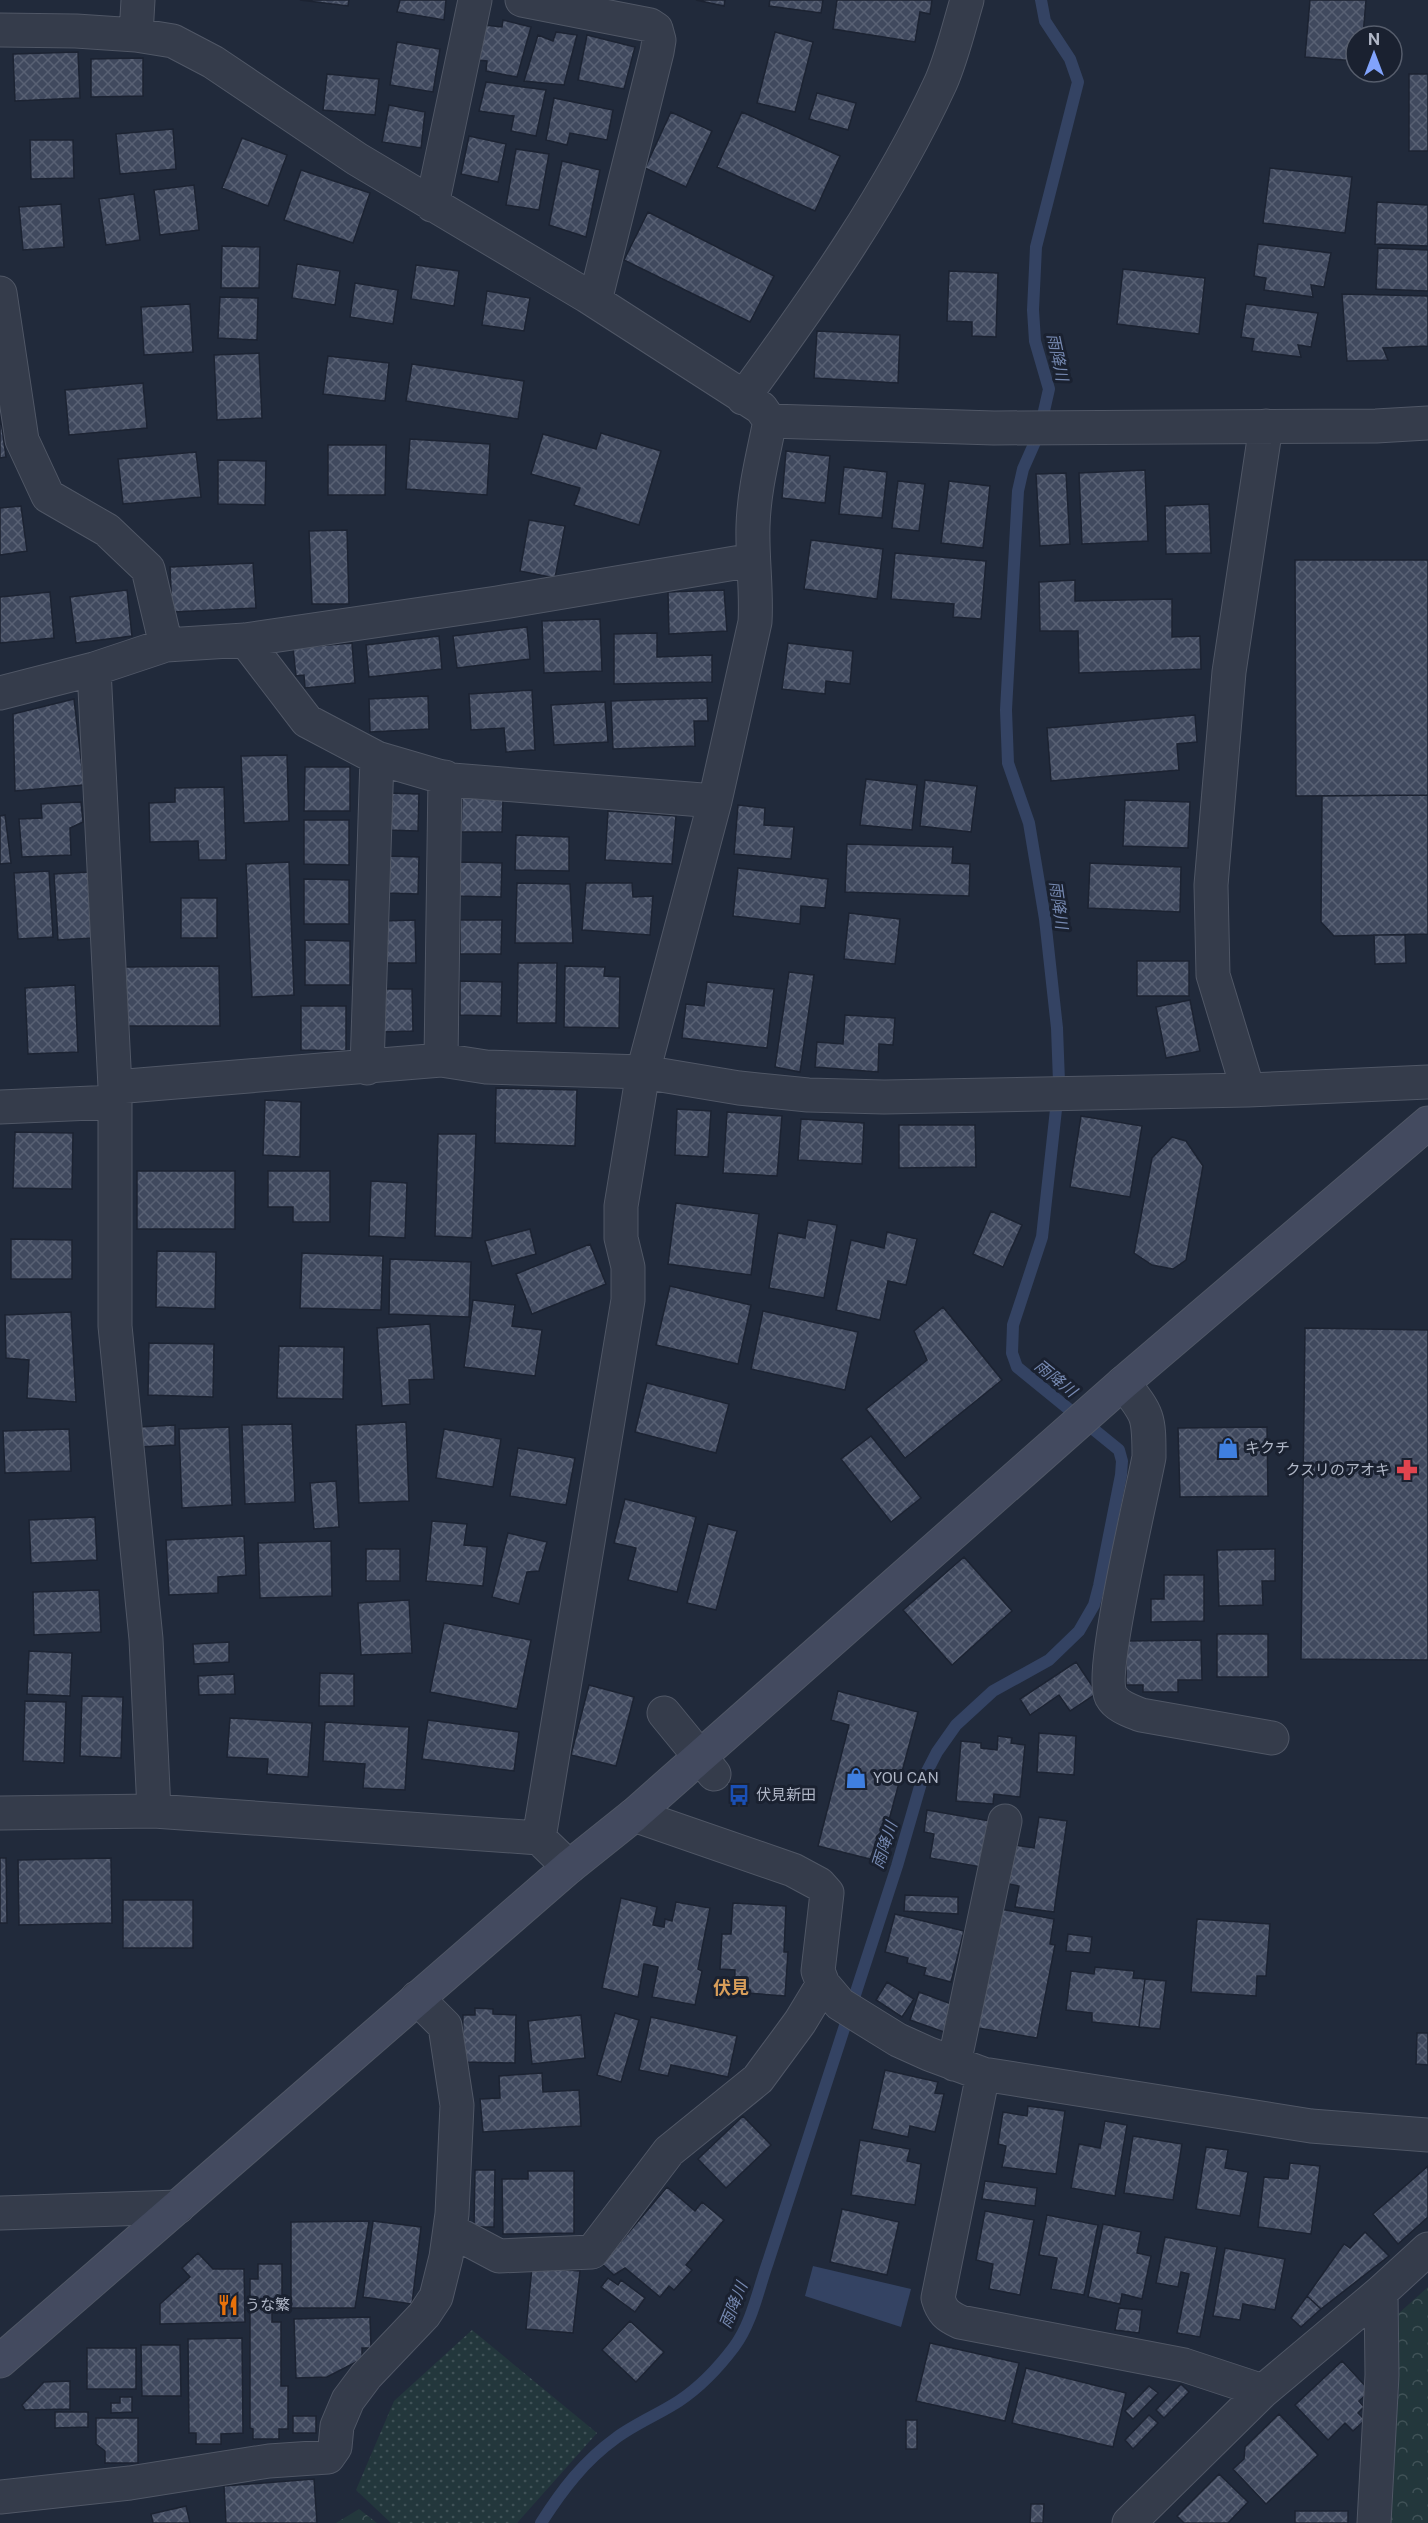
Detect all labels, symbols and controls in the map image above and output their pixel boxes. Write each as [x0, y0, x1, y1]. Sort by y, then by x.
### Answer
north arrow [1344, 24, 1404, 84]
text: N [1368, 30, 1380, 49]
water label: 雨降川 [1043, 332, 1072, 385]
water label: 雨降川 [1046, 880, 1072, 932]
water label: 雨降川 [1031, 1356, 1082, 1402]
shop icon: キクチ [1216, 1436, 1240, 1460]
place label: キクチ [1245, 1439, 1290, 1456]
pharmacy icon: クスリのアオキ [1395, 1458, 1419, 1482]
place label: クスリのアオキ [1285, 1461, 1390, 1478]
shop icon: YOU CAN [844, 1766, 868, 1790]
place label: YOU CAN [873, 1769, 939, 1786]
bus stop icon: 伏見新田 [727, 1783, 751, 1807]
place label: 伏見新田 [756, 1786, 816, 1803]
water label: 雨降川 [868, 1817, 902, 1871]
district label: 伏見 [713, 1977, 749, 1998]
water label: 雨降川 [716, 2278, 752, 2331]
restaurant icon: うな繁 [216, 2293, 240, 2317]
place label: うな繁 [245, 2296, 290, 2313]

